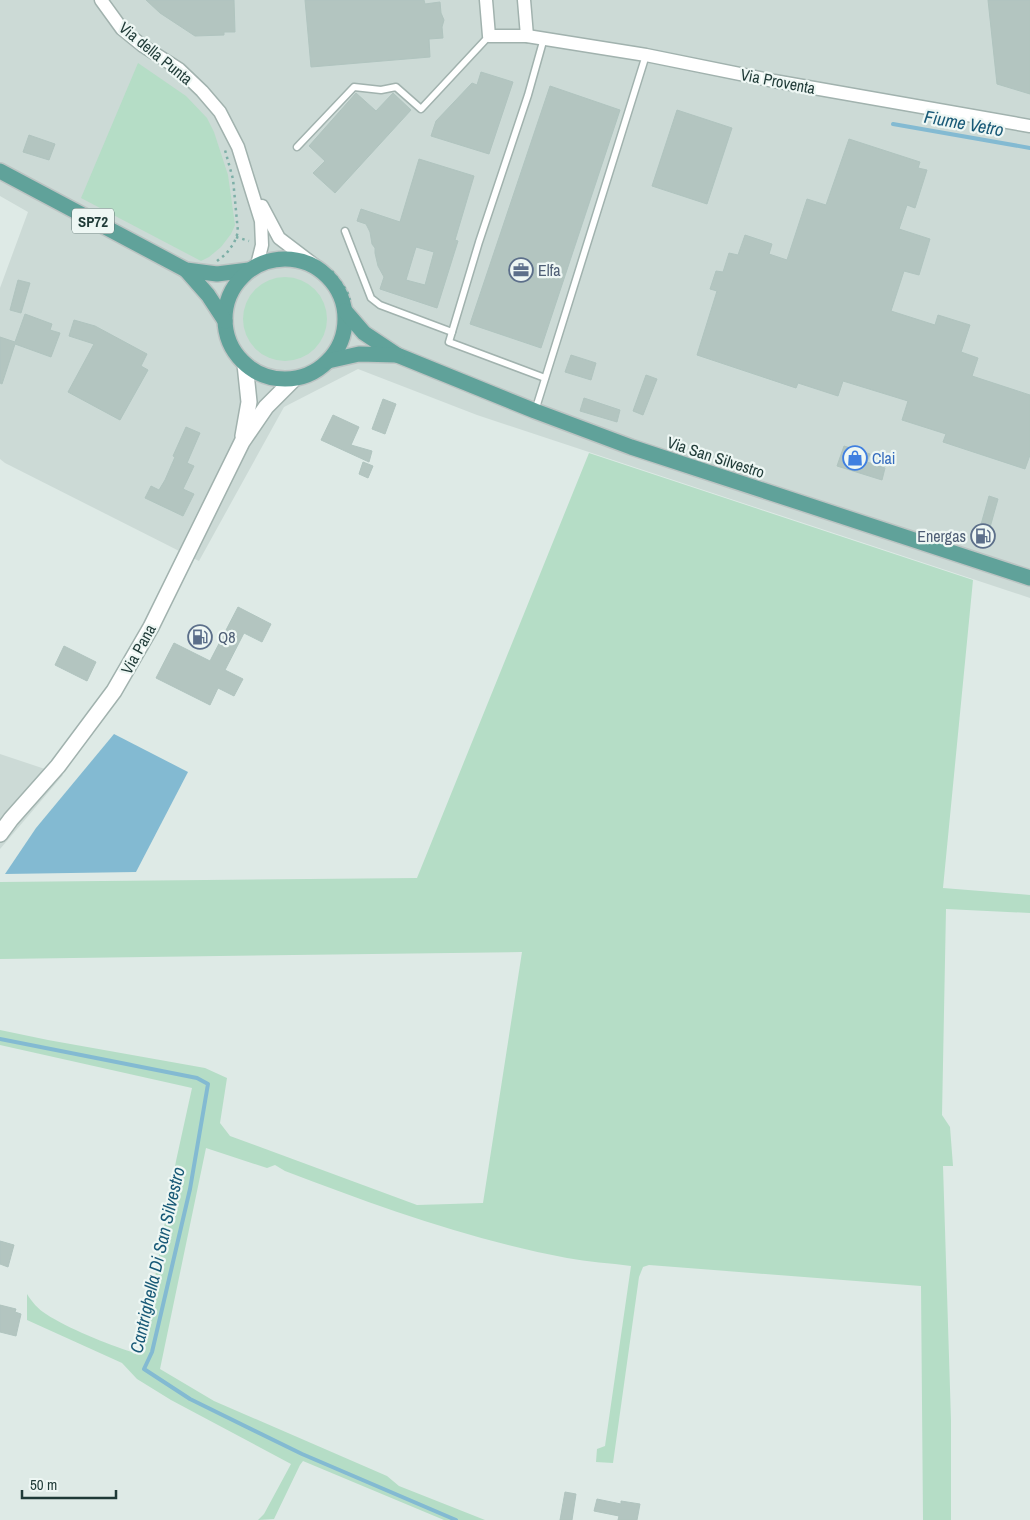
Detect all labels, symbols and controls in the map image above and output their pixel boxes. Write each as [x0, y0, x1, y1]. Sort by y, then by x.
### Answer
street label: Via della Punta [115, 17, 198, 90]
street label: Via Proventa [739, 63, 818, 99]
water label: Fiume Vetro [922, 104, 1006, 142]
road number: SP72 [72, 208, 114, 234]
office icon: Elfa [508, 257, 534, 283]
place label: Elfa [538, 259, 561, 281]
street label: Via San Silvestro [664, 431, 768, 483]
shop icon: Clai [842, 445, 868, 471]
place label: Clai [872, 447, 895, 469]
fuel station icon: Energas [970, 523, 996, 549]
place label: Energas [917, 525, 966, 547]
street label: Via Pana [115, 620, 161, 678]
fuel station icon: Q8 [187, 624, 213, 650]
place label: Q8 [218, 626, 236, 648]
water label: Cantrighella Di San Silvestro [123, 1164, 191, 1356]
scale bar [22, 1468, 116, 1500]
text: 50 m [30, 1474, 57, 1495]

